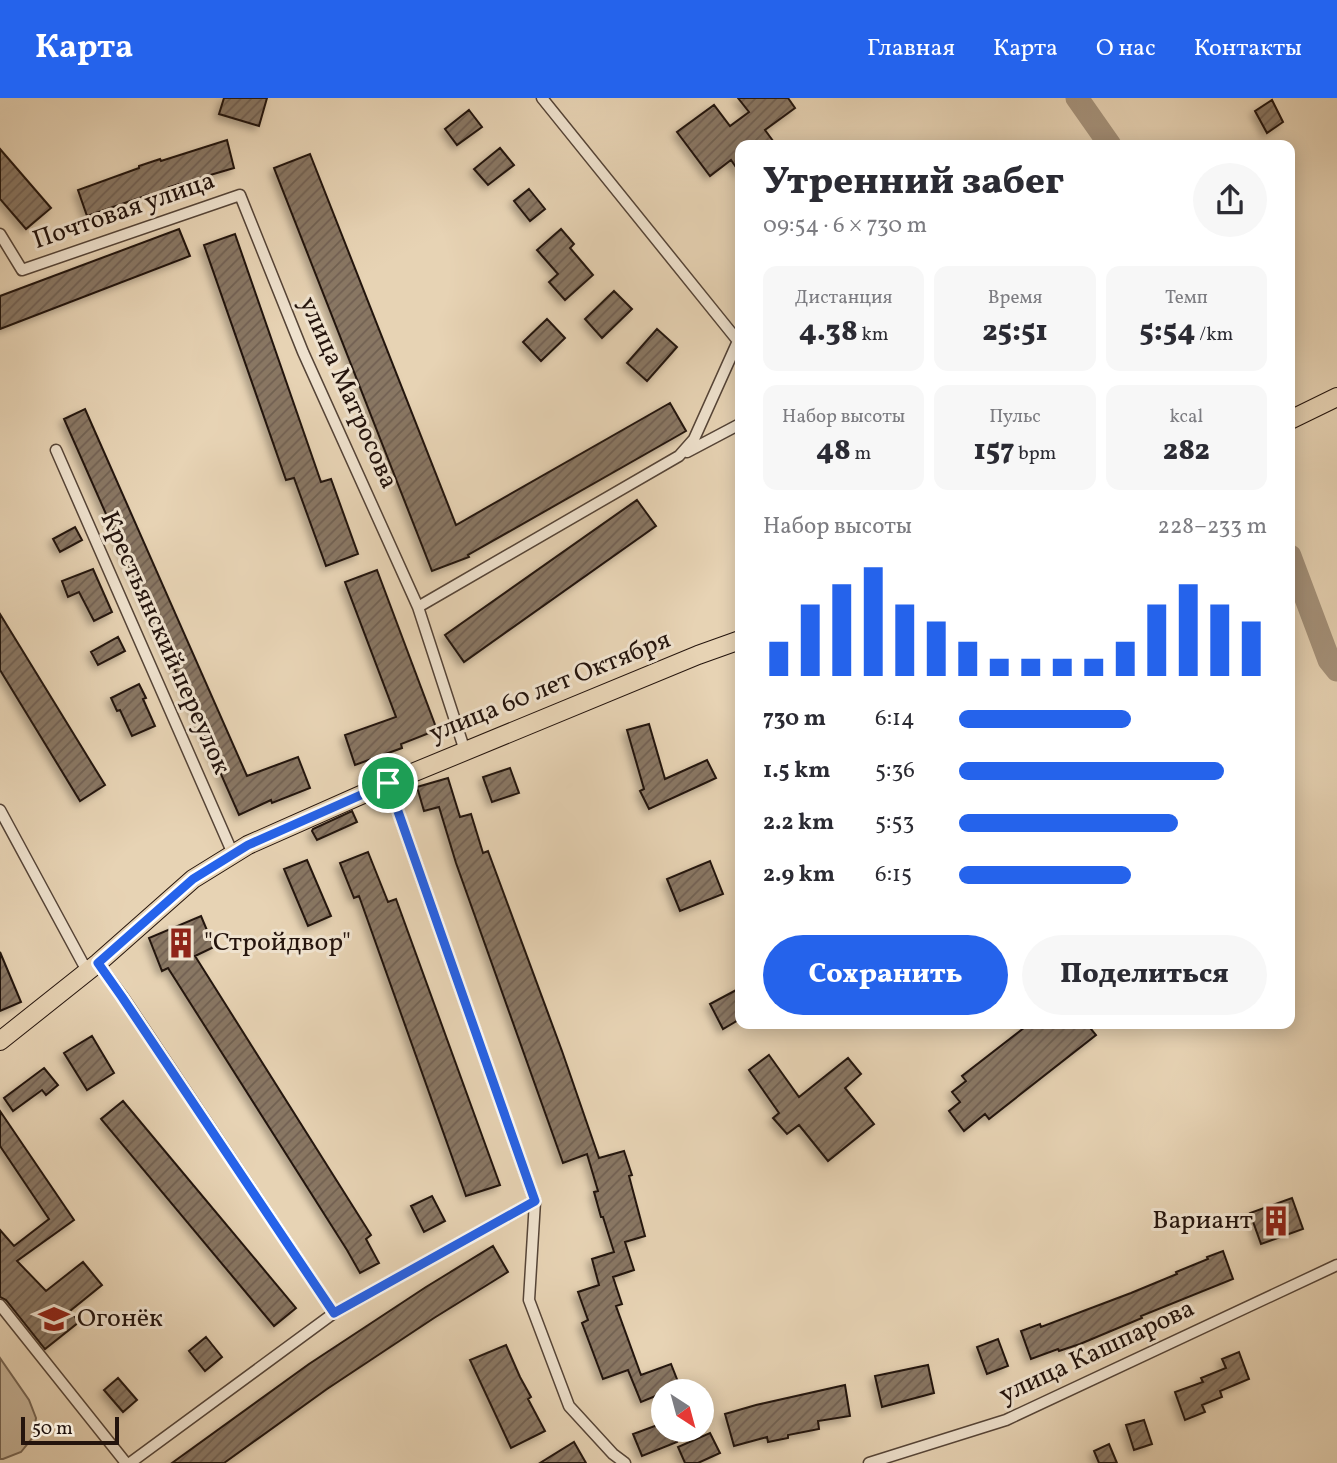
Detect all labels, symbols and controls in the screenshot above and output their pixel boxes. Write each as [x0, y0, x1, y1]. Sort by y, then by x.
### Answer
text: Карта [35, 26, 133, 72]
text: Главная [867, 32, 955, 66]
text: Карта [993, 32, 1058, 66]
text: О нас [1096, 32, 1156, 66]
text: Контакты [1194, 32, 1302, 66]
text: Утренний забег [763, 157, 1064, 210]
street label: Почтовая улица [28, 163, 220, 259]
button: share [1193, 163, 1267, 237]
text: 09:54 · 6 × 730 m [763, 210, 927, 242]
text: Дистанция [795, 285, 893, 311]
text: Время [988, 285, 1042, 311]
text: Темп [1165, 285, 1208, 311]
street label: улица Матросова [289, 291, 407, 495]
text: 4.38 [799, 311, 858, 353]
text: 25:51 [982, 311, 1048, 353]
text: 5:54 [1139, 311, 1195, 353]
text: km [858, 322, 889, 348]
text: /km [1195, 322, 1233, 348]
text: Набор высоты [782, 404, 905, 430]
text: Пульс [989, 404, 1041, 430]
text: kcal [1169, 404, 1203, 430]
text: 48 [816, 430, 851, 472]
text: 157 [974, 430, 1014, 472]
text: 282 [1163, 430, 1210, 472]
text: m [851, 441, 871, 467]
text: bpm [1014, 441, 1056, 467]
street label: Крестьянский переулок [91, 506, 239, 780]
text: Набор высоты [763, 511, 912, 543]
text: 228–233 m [1158, 511, 1267, 543]
street label: улица 60 лет Октября [424, 622, 676, 752]
text: 730 m [763, 703, 826, 735]
text: 6:14 [875, 703, 915, 735]
pin [358, 753, 418, 813]
text: 1.5 km [763, 755, 830, 787]
text: 5:36 [875, 755, 915, 787]
icon: arrive [369, 764, 407, 802]
text: 2.2 km [763, 807, 834, 839]
text: 5:53 [875, 807, 914, 839]
text: 2.9 km [763, 859, 835, 891]
text: 6:15 [875, 859, 912, 891]
place label: "Стройдвор" [204, 925, 351, 961]
building icon: "Стройдвор" [164, 926, 198, 960]
button: Сохранить [763, 935, 1008, 1015]
button: Поделиться [1022, 935, 1267, 1015]
place label: Вариант [1152, 1203, 1253, 1239]
building icon: Вариант [1259, 1204, 1293, 1238]
street label: улица Кашпарова [993, 1291, 1201, 1413]
place label: Огонёк [77, 1301, 163, 1337]
school or university icon: Огонёк [37, 1302, 71, 1336]
north arrow [651, 1379, 714, 1442]
map controls [651, 1379, 714, 1442]
scale bar [21, 1414, 119, 1446]
text: 50 m [32, 1416, 73, 1442]

